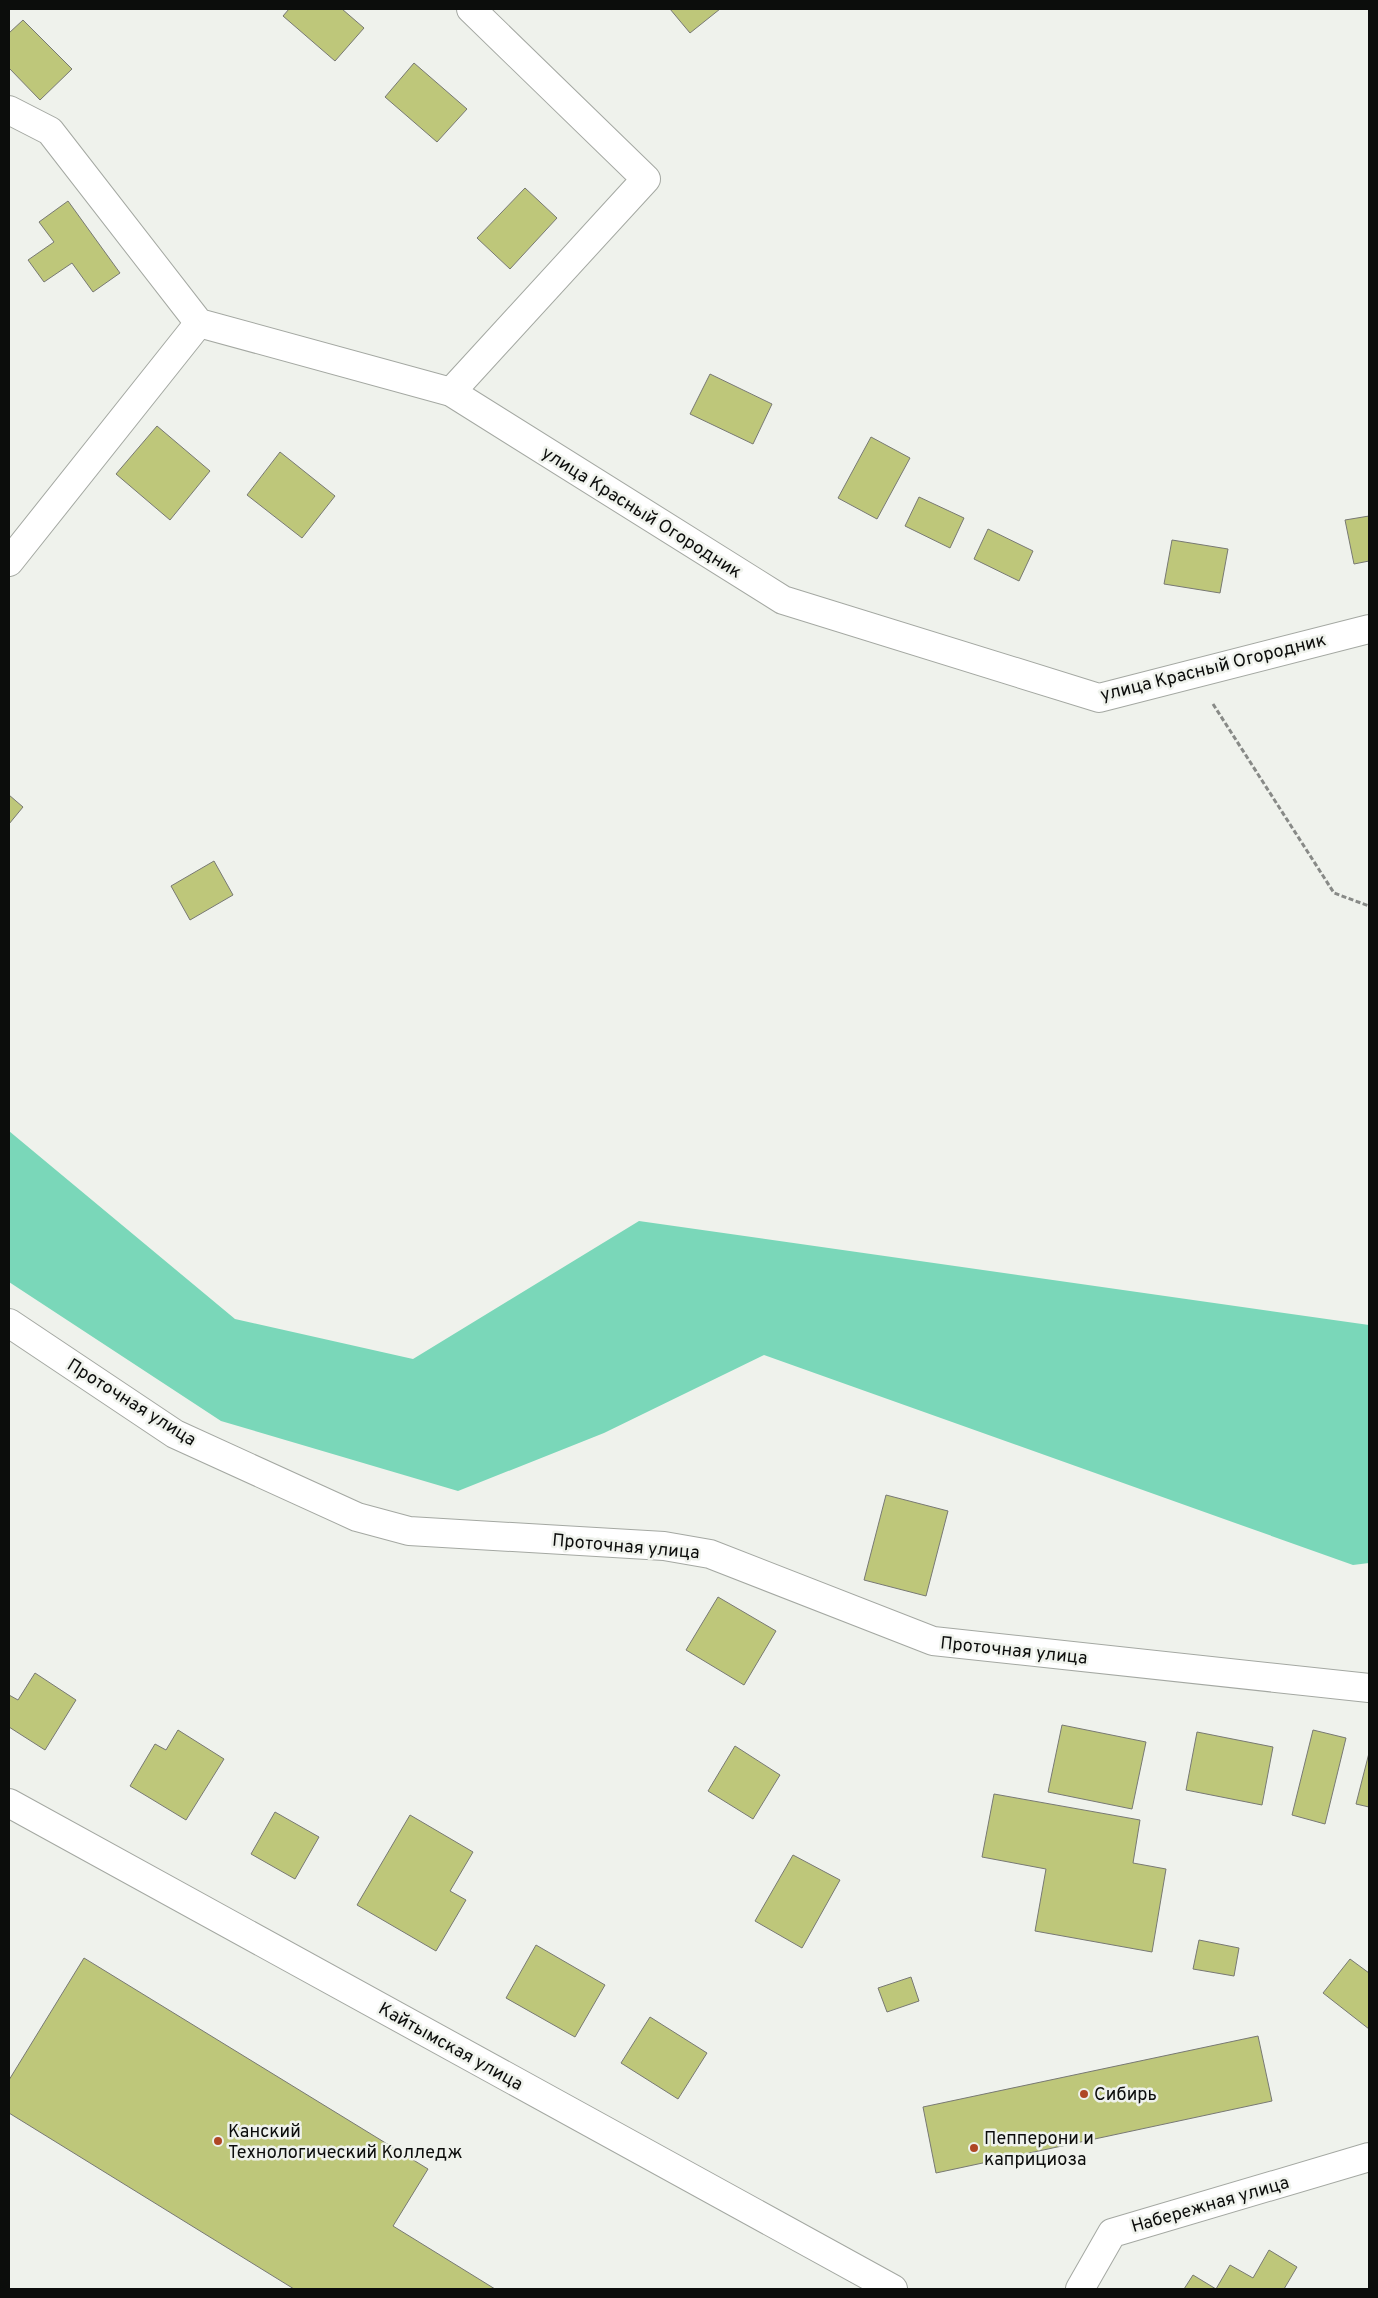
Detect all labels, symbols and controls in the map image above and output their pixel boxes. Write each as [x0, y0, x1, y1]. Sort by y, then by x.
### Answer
street label: улица Красный Огородник [537, 442, 746, 584]
street label: улица Красный Огородник [1098, 629, 1329, 708]
street label: Проточная улица [62, 1354, 200, 1452]
street label: Проточная улица [551, 1530, 701, 1565]
street label: Проточная улица [939, 1632, 1089, 1671]
street label: Кайтымская улица [374, 1998, 527, 2097]
place label: Сибирь [1094, 2084, 1157, 2107]
marker: Сибирь [1078, 2088, 1090, 2100]
place label: Канский Технологический Колледж [228, 2121, 462, 2165]
place label: Пепперони и каприциоза [984, 2128, 1094, 2172]
marker: Канский Технологический Колледж [212, 2135, 224, 2147]
marker: Пепперони и каприциоза [968, 2142, 980, 2154]
street label: Набережная улица [1129, 2172, 1292, 2239]

